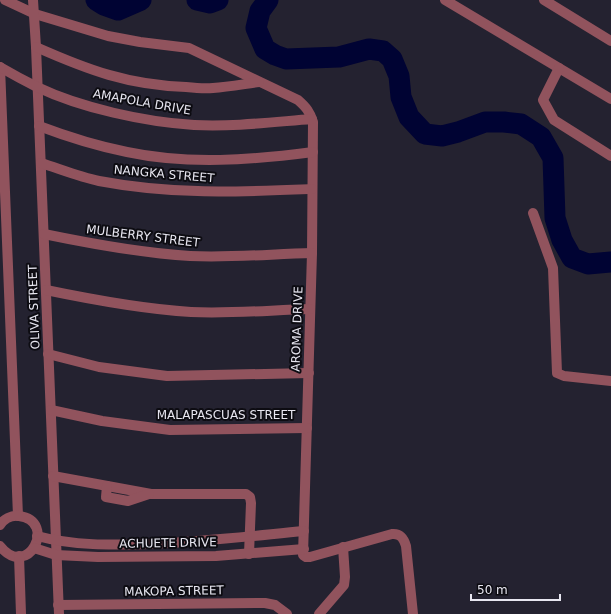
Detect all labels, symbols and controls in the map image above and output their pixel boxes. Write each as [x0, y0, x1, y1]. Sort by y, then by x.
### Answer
street label: AMAPOLA DRIVE [92, 86, 192, 118]
street label: NANGKA STREET [113, 163, 216, 185]
street label: MULBERRY STREET [85, 222, 201, 250]
street label: OLIVA STREET [25, 264, 42, 350]
street label: AROMA DRIVE [289, 286, 305, 372]
street label: MALAPASCUAS STREET [157, 408, 296, 422]
street label: ACHUETE DRIVE [119, 535, 217, 551]
scale bar [471, 576, 560, 602]
street label: MAKOPA STREET [124, 583, 225, 599]
text: 50 m [477, 583, 508, 597]

